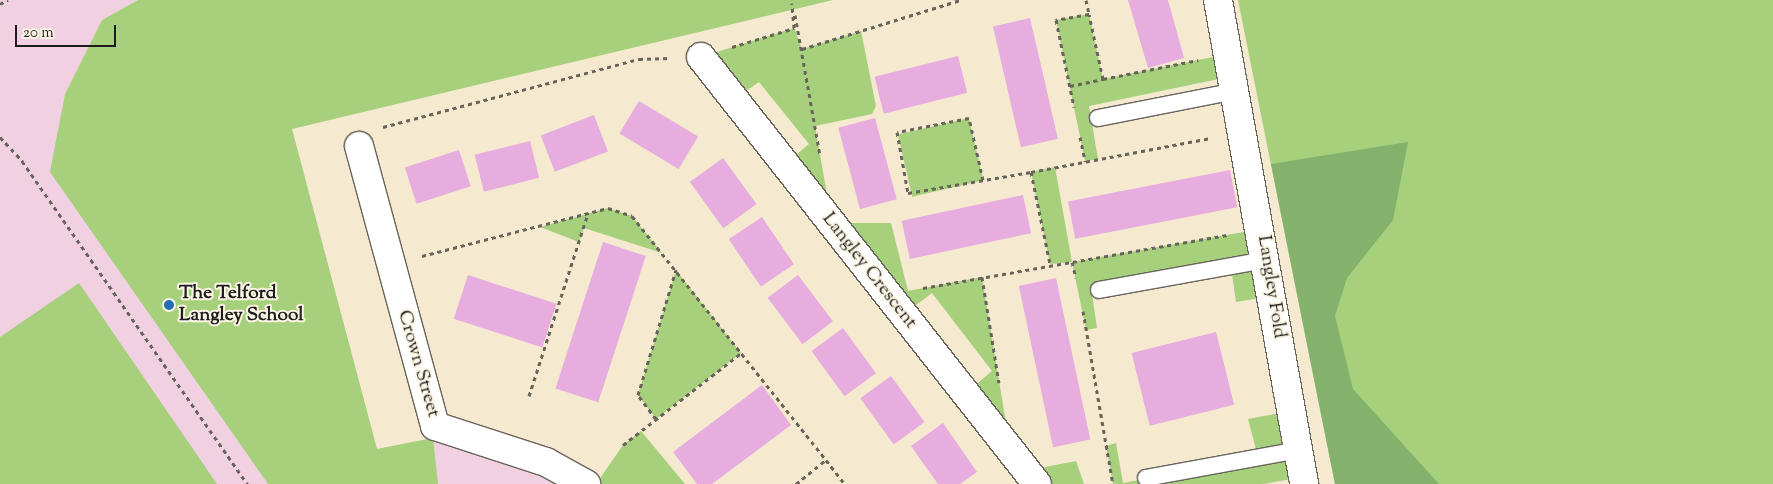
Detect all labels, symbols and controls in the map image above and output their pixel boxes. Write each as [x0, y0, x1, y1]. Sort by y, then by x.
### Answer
scale bar [18, 15, 119, 47]
text: 20 m [23, 23, 54, 44]
street label: Langley Crescent [817, 208, 921, 334]
street label: Langley Fold [1252, 234, 1290, 340]
place label: The Telford Langley School [179, 283, 303, 327]
marker: The Telford Langley School [163, 299, 175, 311]
street label: Crown Street [392, 308, 444, 420]

